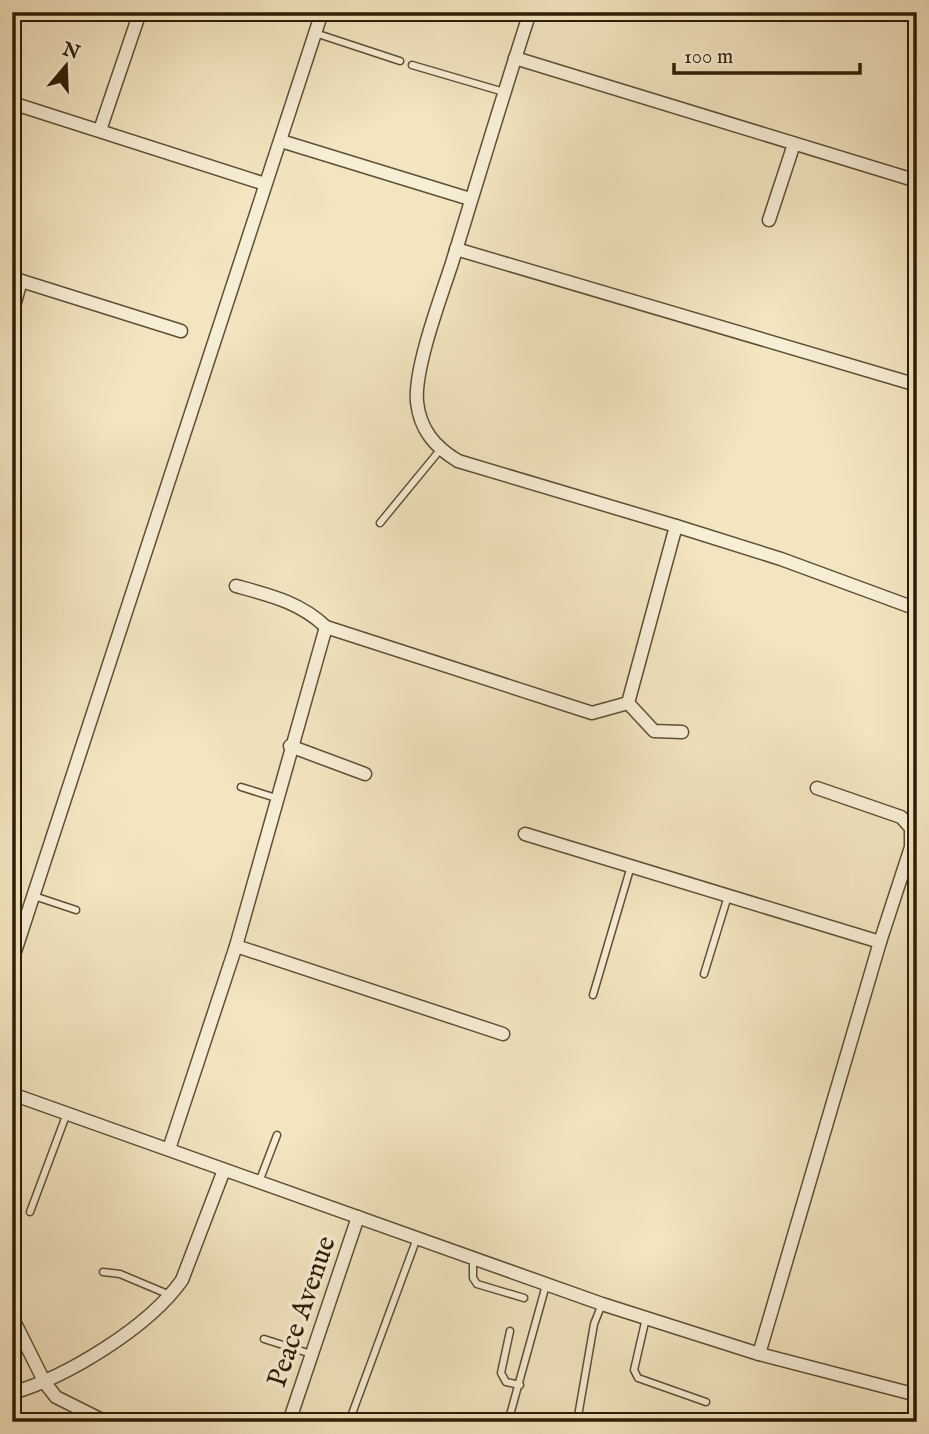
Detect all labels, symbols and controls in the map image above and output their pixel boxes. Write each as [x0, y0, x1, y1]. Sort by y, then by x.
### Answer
north arrow [32, 32, 102, 102]
scale bar [674, 32, 859, 76]
text: N [58, 37, 83, 66]
text: 100 m [684, 44, 733, 71]
street label: Peace Avenue [260, 1232, 345, 1392]

